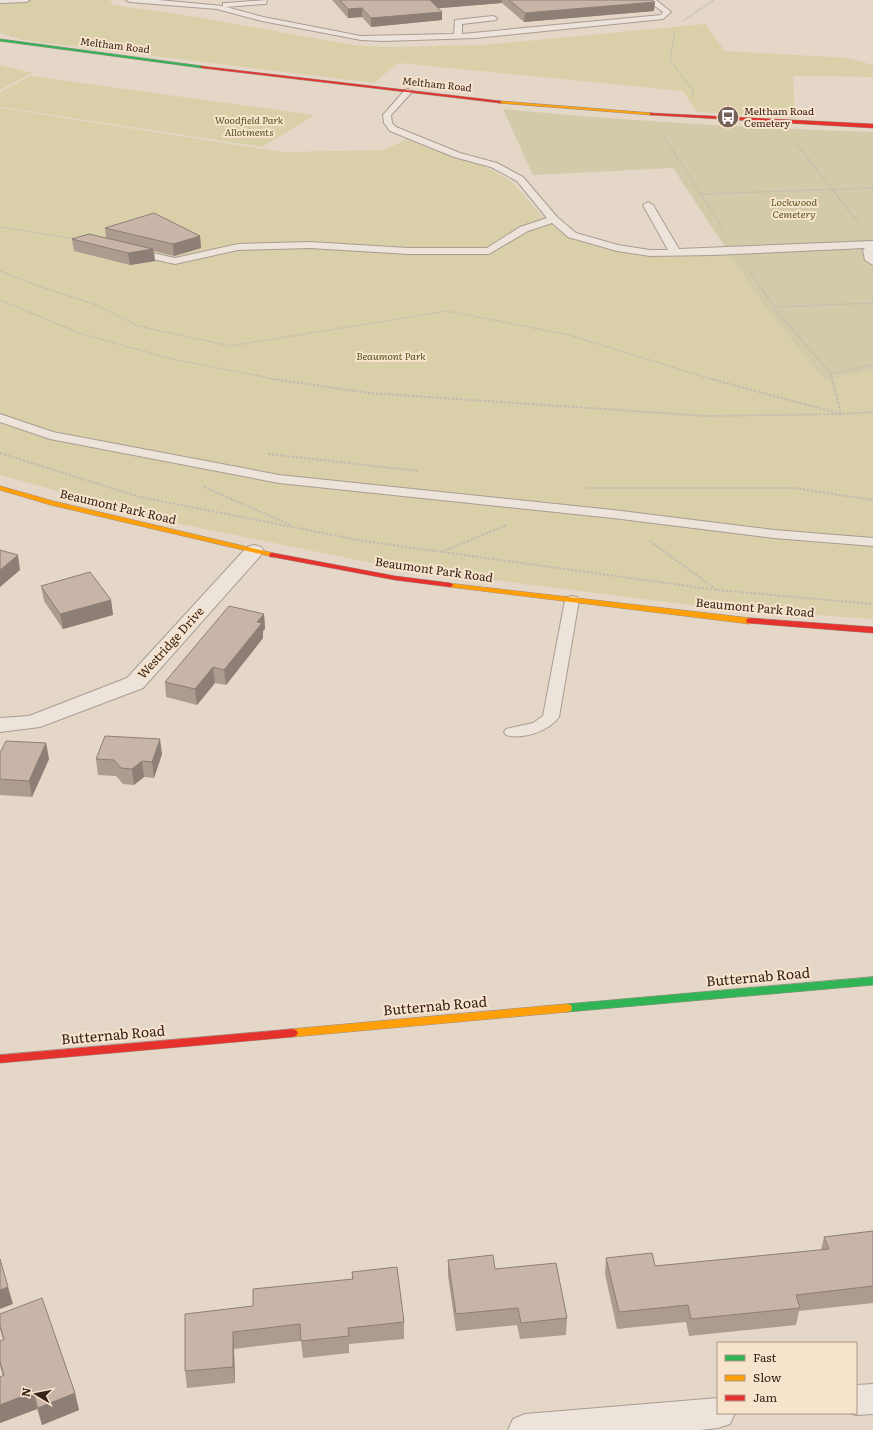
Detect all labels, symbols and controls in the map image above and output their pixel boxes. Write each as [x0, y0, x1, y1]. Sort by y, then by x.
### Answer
street label: Meltham Road [79, 33, 151, 56]
street label: Meltham Road [401, 72, 473, 95]
place label: Meltham Road Cemetery [744, 103, 814, 130]
bus stop icon: Meltham Road Cemetery [715, 104, 741, 130]
park label: Woodfield Park Allotments [215, 112, 284, 139]
park label: Lockwood Cemetery [771, 194, 817, 221]
park label: Beaumont Park [356, 348, 426, 363]
street label: Beaumont Park Road [58, 484, 179, 528]
street label: Beaumont Park Road [374, 552, 495, 586]
street label: Beaumont Park Road [695, 593, 816, 621]
street label: Westridge Drive [133, 602, 208, 682]
street label: Butternab Road [705, 961, 811, 991]
street label: Butternab Road [382, 990, 488, 1020]
street label: Butternab Road [60, 1019, 166, 1049]
legend [717, 1342, 857, 1414]
text: Fast [753, 1348, 777, 1366]
text: Slow [753, 1368, 782, 1386]
north arrow [16, 1374, 56, 1414]
text: N [16, 1386, 34, 1398]
text: Jam [753, 1388, 778, 1406]

